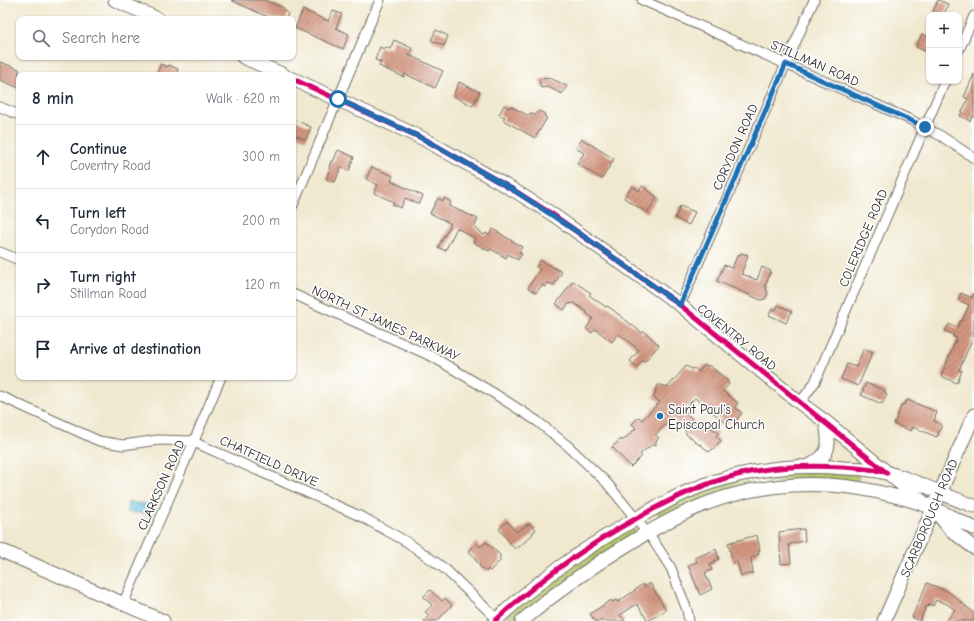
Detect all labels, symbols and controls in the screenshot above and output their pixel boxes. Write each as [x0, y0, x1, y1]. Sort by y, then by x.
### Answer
map controls [926, 12, 962, 84]
button: + [926, 12, 962, 48]
search box [16, 16, 296, 60]
icon: search [30, 27, 52, 49]
text: Search here [62, 29, 140, 47]
street label: STILLMAN ROAD [768, 37, 862, 89]
button: − [926, 48, 962, 84]
text: 8 min [32, 89, 74, 108]
route start [329, 90, 347, 108]
text: Walk · 620 m [206, 91, 280, 106]
street label: CORYDON ROAD [709, 101, 761, 193]
route end [916, 118, 934, 136]
text: Continue [70, 140, 127, 158]
icon: ahead [32, 146, 54, 168]
text: 300 m [242, 149, 280, 164]
text: Coventry Road [70, 158, 151, 173]
street label: COLERIDGE ROAD [836, 187, 890, 289]
text: Turn left [70, 204, 126, 222]
icon: left [32, 210, 54, 232]
text: 200 m [242, 213, 280, 228]
text: Corydon Road [70, 222, 149, 237]
text: Turn right [70, 268, 136, 286]
icon: right [32, 274, 54, 296]
text: 120 m [245, 277, 280, 292]
street label: NORTH ST JAMES PARKWAY [310, 282, 463, 364]
text: Stillman Road [70, 286, 147, 301]
street label: COVENTRY ROAD [694, 300, 780, 374]
icon: arrive [32, 338, 54, 360]
text: Arrive at destination [70, 340, 201, 358]
place label: Saint Paul's Episcopal Church [668, 402, 765, 432]
marker: Saint Paul's Episcopal Church [655, 411, 665, 421]
street label: CHATFIELD DRIVE [218, 433, 321, 489]
street label: CLARKSON ROAD [134, 437, 188, 533]
street label: SCARBOROUGH ROAD [897, 457, 961, 579]

